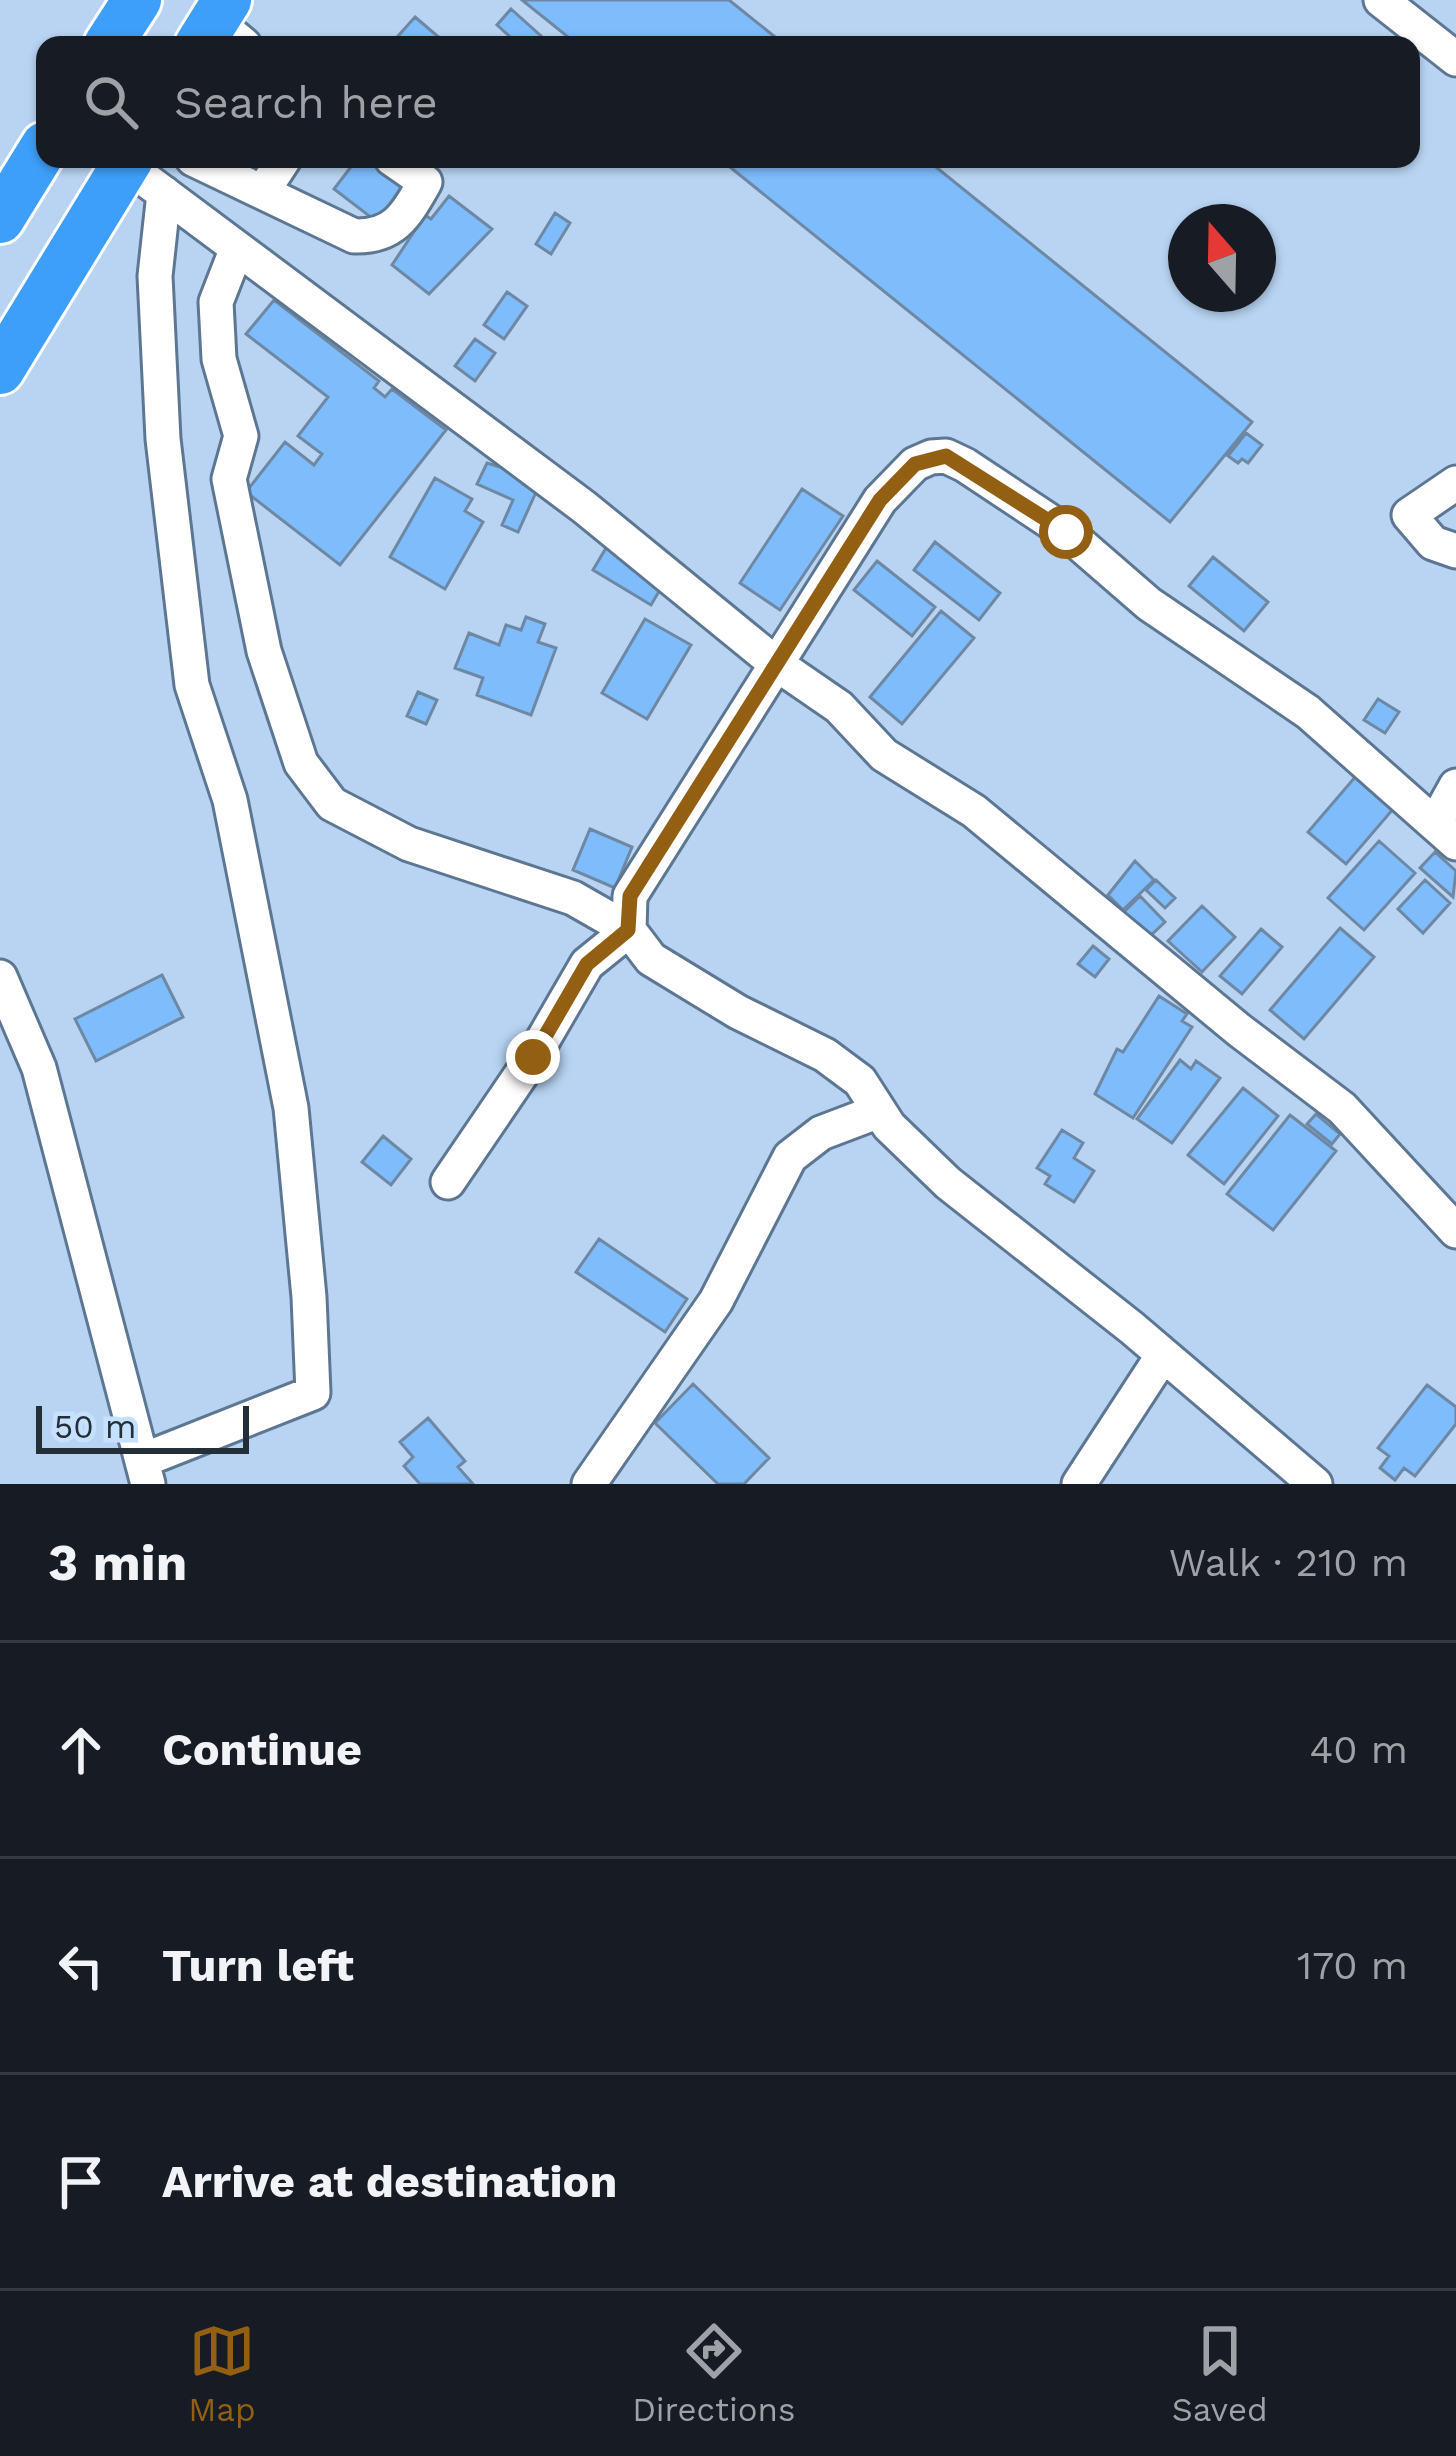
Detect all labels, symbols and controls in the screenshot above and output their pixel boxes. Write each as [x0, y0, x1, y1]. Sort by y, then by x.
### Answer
search box [36, 36, 1420, 168]
icon: search [78, 69, 144, 135]
text: Search here [174, 76, 438, 129]
north arrow [1168, 204, 1276, 312]
route start [1039, 505, 1093, 559]
route end [506, 1030, 560, 1084]
scale bar [36, 1400, 249, 1453]
text: 50 m [54, 1407, 136, 1446]
text: 3 min [48, 1533, 187, 1592]
text: Walk · 210 m [1169, 1540, 1408, 1585]
icon: ahead [48, 1717, 114, 1783]
text: Continue [162, 1723, 362, 1776]
text: 40 m [1309, 1727, 1408, 1772]
icon: left [48, 1933, 114, 1999]
text: Turn left [162, 1939, 354, 1992]
text: 170 m [1297, 1943, 1408, 1988]
icon: arrive [48, 2149, 114, 2215]
text: Arrive at destination [162, 2155, 617, 2208]
tab: Map [188, 2318, 256, 2429]
tab: Directions [632, 2318, 795, 2429]
tab: Saved [1172, 2318, 1268, 2429]

